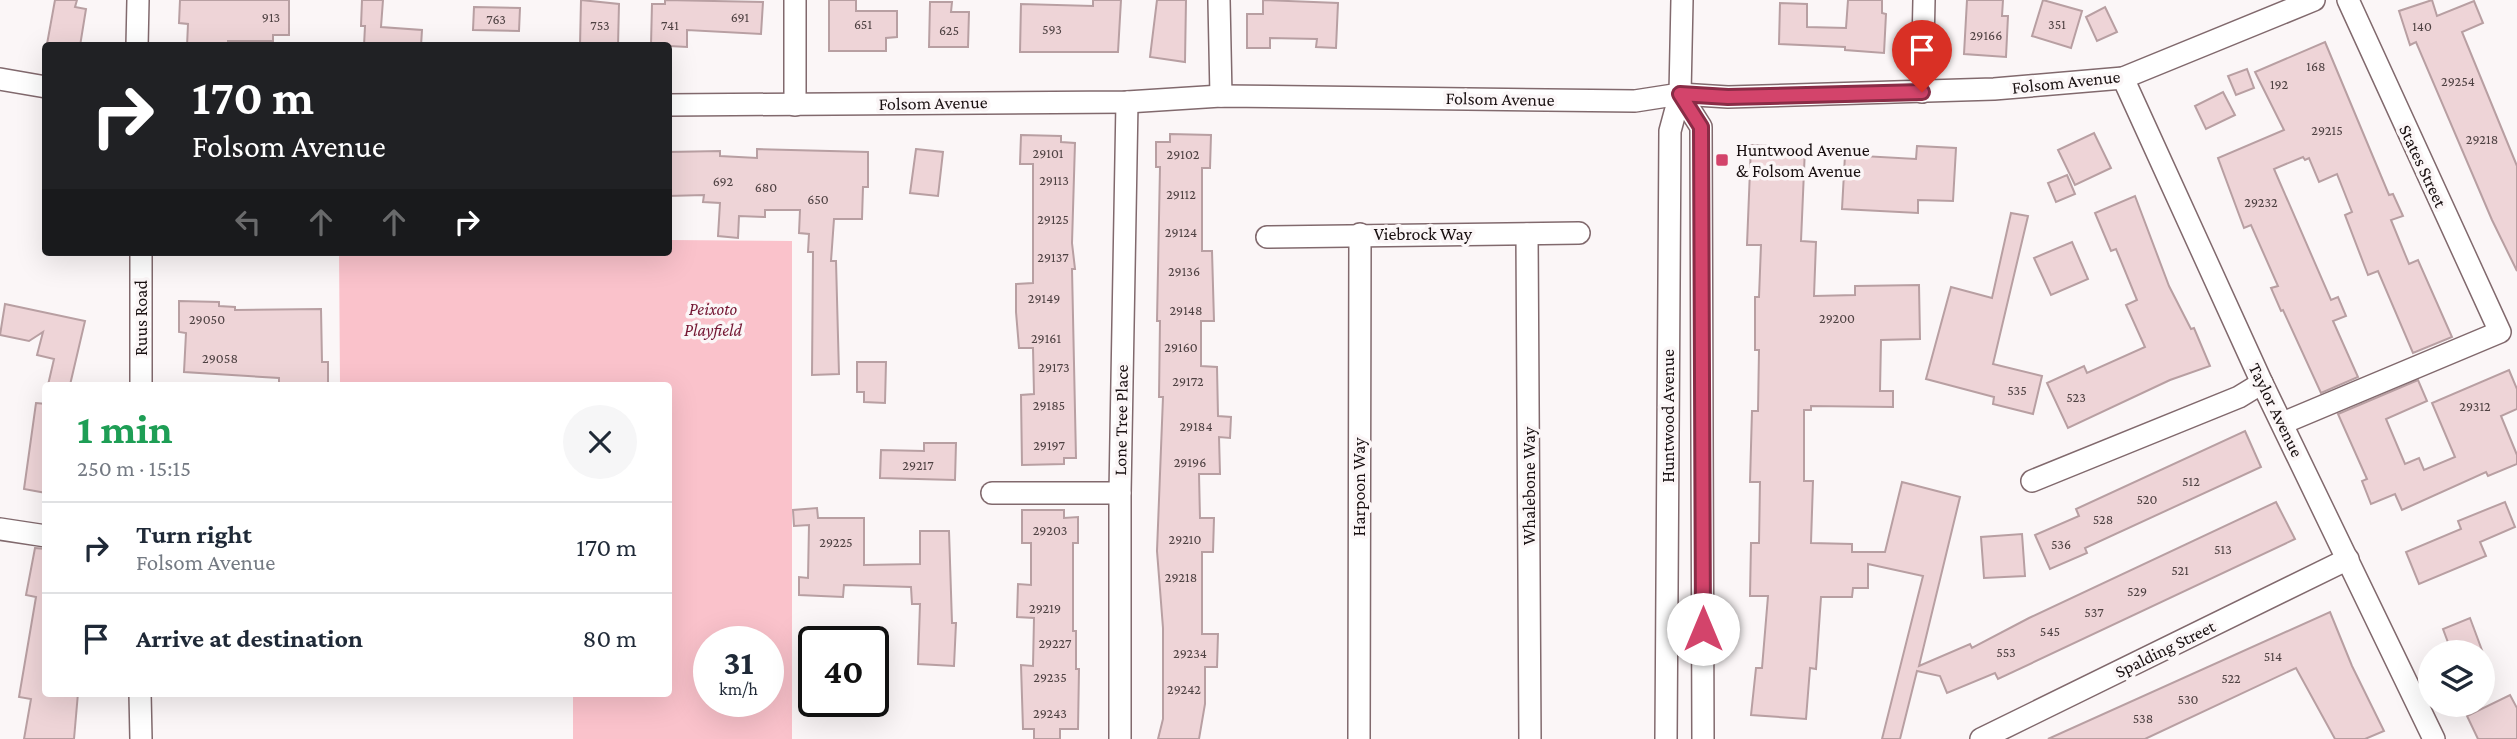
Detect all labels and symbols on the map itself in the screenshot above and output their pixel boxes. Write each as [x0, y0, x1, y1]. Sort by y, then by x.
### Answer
house number: 913 [262, 9, 280, 25]
house number: 691 [731, 9, 750, 25]
house number: 763 [486, 11, 506, 27]
house number: 651 [854, 16, 872, 32]
house number: 351 [2048, 16, 2066, 32]
house number: 753 [590, 17, 610, 33]
house number: 741 [661, 17, 679, 33]
house number: 140 [2412, 18, 2432, 34]
pin [1892, 20, 1952, 92]
house number: 593 [1042, 21, 1062, 37]
house number: 625 [939, 22, 959, 38]
house number: 29166 [1970, 27, 2002, 43]
house number: 168 [2306, 58, 2326, 74]
street label: Folsom Avenue [2011, 66, 2121, 98]
house number: 29254 [2441, 73, 2475, 89]
house number: 192 [2270, 76, 2288, 92]
street label: Folsom Avenue [1445, 88, 1555, 110]
street label: Folsom Avenue [878, 92, 988, 114]
street label: States Street [2395, 121, 2451, 211]
house number: 29215 [2311, 122, 2343, 138]
house number: 29218 [2466, 131, 2498, 147]
place label: Huntwood Avenue & Folsom Avenue [1736, 140, 1870, 181]
house number: 29101 [1033, 145, 1064, 161]
house number: 29102 [1167, 146, 1200, 162]
marker: Huntwood Avenue & Folsom Avenue [1714, 152, 1730, 168]
house number: 29113 [1039, 172, 1069, 188]
house number: 692 [713, 173, 734, 189]
house number: 680 [755, 179, 777, 195]
house number: 29112 [1166, 186, 1196, 202]
house number: 650 [807, 191, 829, 207]
house number: 29232 [2244, 194, 2278, 210]
house number: 29125 [1037, 211, 1069, 227]
house number: 29124 [1165, 224, 1197, 240]
street label: Viebrock Way [1374, 224, 1473, 244]
house number: 29137 [1037, 249, 1069, 265]
house number: 29136 [1168, 263, 1200, 279]
street label: Ruus Road [131, 280, 151, 356]
house number: 29149 [1028, 290, 1060, 306]
park label: Peixoto Playfield [684, 299, 742, 340]
house number: 29148 [1169, 302, 1203, 318]
house number: 29200 [1819, 310, 1855, 326]
house number: 29050 [189, 311, 225, 327]
house number: 29161 [1031, 330, 1061, 346]
house number: 29160 [1164, 339, 1198, 355]
street label: Huntwood Avenue [1658, 349, 1678, 483]
house number: 29058 [202, 350, 238, 366]
house number: 29173 [1038, 359, 1070, 375]
street label: Taylor Avenue [2245, 360, 2307, 460]
street label: Lone Tree Place [1110, 364, 1132, 476]
house number: 29172 [1172, 373, 1204, 389]
house number: 535 [2007, 382, 2027, 398]
house number: 523 [2066, 389, 2086, 405]
house number: 29185 [1033, 397, 1065, 413]
house number: 29312 [2459, 398, 2491, 414]
house number: 29184 [1179, 418, 1213, 434]
street label: Whalebone Way [1519, 426, 1539, 545]
house number: 29197 [1033, 437, 1065, 453]
street label: Harpoon Way [1349, 437, 1369, 537]
house number: 29196 [1174, 454, 1206, 470]
house number: 29217 [902, 457, 934, 473]
house number: 512 [2182, 473, 2200, 489]
house number: 520 [2137, 491, 2158, 507]
house number: 528 [2093, 511, 2113, 527]
house number: 29203 [1033, 522, 1067, 538]
house number: 29210 [1169, 531, 1201, 547]
house number: 29225 [819, 534, 853, 550]
house number: 536 [2051, 536, 2071, 552]
house number: 513 [2214, 541, 2232, 557]
house number: 521 [2171, 562, 2189, 578]
house number: 29218 [1165, 569, 1197, 585]
house number: 529 [2127, 583, 2147, 599]
position arrow [1666, 592, 1740, 666]
house number: 29219 [1029, 600, 1061, 616]
house number: 537 [2084, 604, 2104, 620]
street label: Spalding Street [2112, 616, 2219, 682]
house number: 545 [2040, 623, 2060, 639]
speed limit sign: 40 [798, 626, 889, 717]
house number: 29227 [1038, 635, 1072, 651]
house number: 553 [1996, 644, 2016, 660]
house number: 29234 [1173, 645, 1207, 661]
house number: 514 [2264, 648, 2282, 664]
house number: 29235 [1033, 669, 1067, 685]
house number: 522 [2221, 670, 2241, 686]
house number: 29242 [1167, 681, 1201, 697]
house number: 530 [2178, 691, 2199, 707]
house number: 29243 [1033, 705, 1067, 721]
house number: 538 [2133, 710, 2153, 726]

